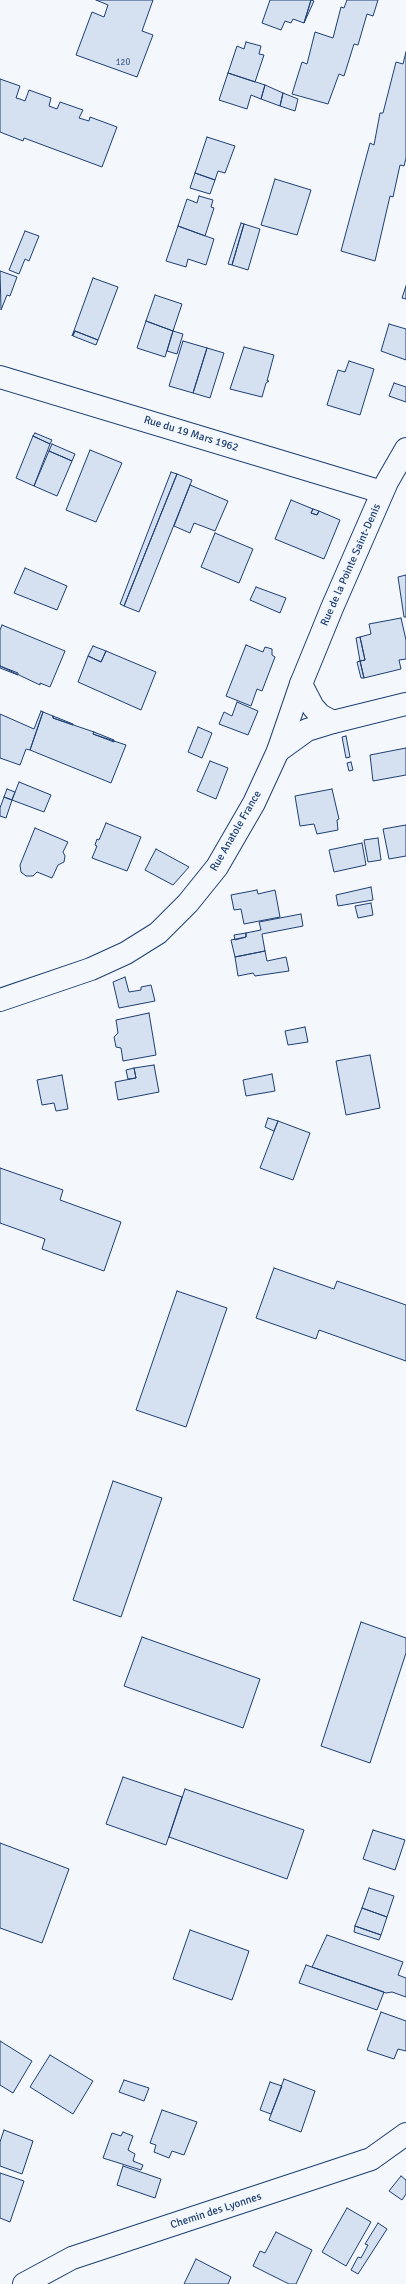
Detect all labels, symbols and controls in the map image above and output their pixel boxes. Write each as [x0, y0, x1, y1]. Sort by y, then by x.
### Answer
house number: 120 [116, 58, 130, 68]
street label: Rue du 19 Mars 1962 [142, 413, 240, 455]
street label: Rue de la Pointe Saint-Denis [318, 502, 384, 628]
street label: Rue Anatole France [208, 788, 264, 874]
street label: Chemin des Lyonnes [169, 2190, 263, 2232]

